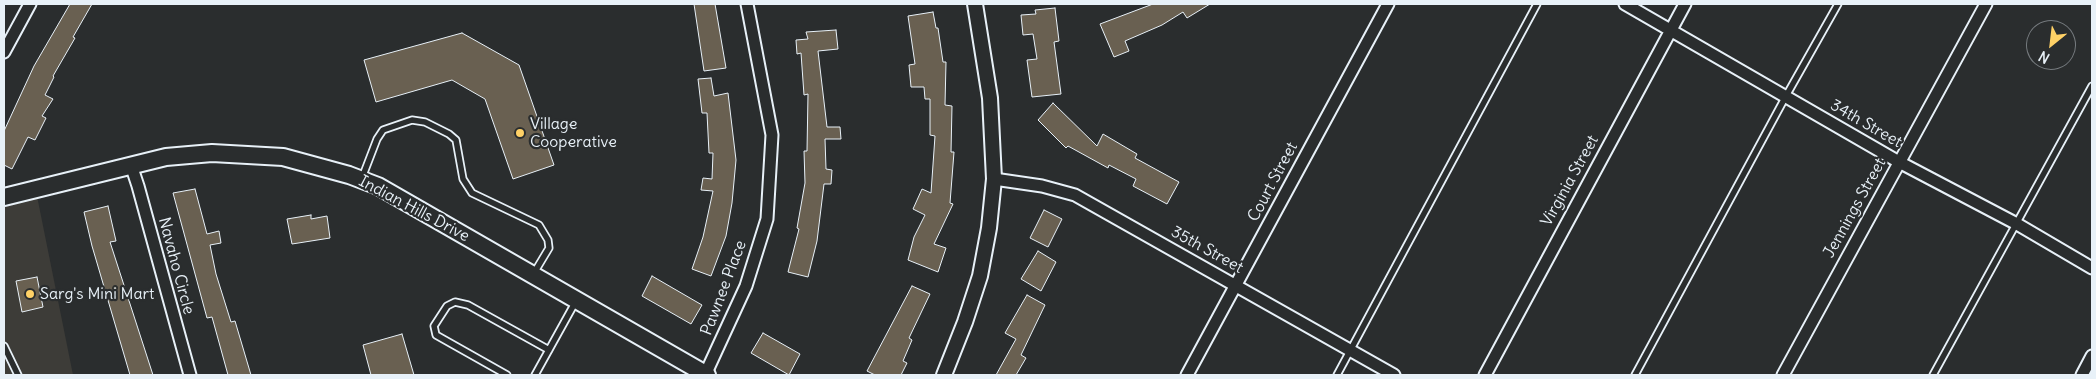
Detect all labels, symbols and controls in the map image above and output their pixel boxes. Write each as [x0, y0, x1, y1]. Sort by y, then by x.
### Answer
north arrow [2026, 20, 2076, 70]
text: N [2036, 47, 2053, 67]
street label: 34th Street [1827, 96, 1905, 152]
place label: Village Cooperative [530, 114, 617, 152]
marker: Village Cooperative [514, 127, 526, 139]
street label: Virginia Street [1537, 132, 1603, 230]
street label: Court Street [1244, 139, 1302, 225]
street label: Jennings Street [1820, 155, 1890, 261]
street label: Indian Hills Drive [355, 172, 473, 246]
street label: Navaho Circle [154, 215, 198, 317]
street label: 35th Street [1168, 222, 1246, 278]
street label: Pawnee Place [697, 238, 751, 338]
place label: Sarg's Mini Mart [40, 284, 155, 304]
marker: Sarg's Mini Mart [24, 288, 36, 300]

